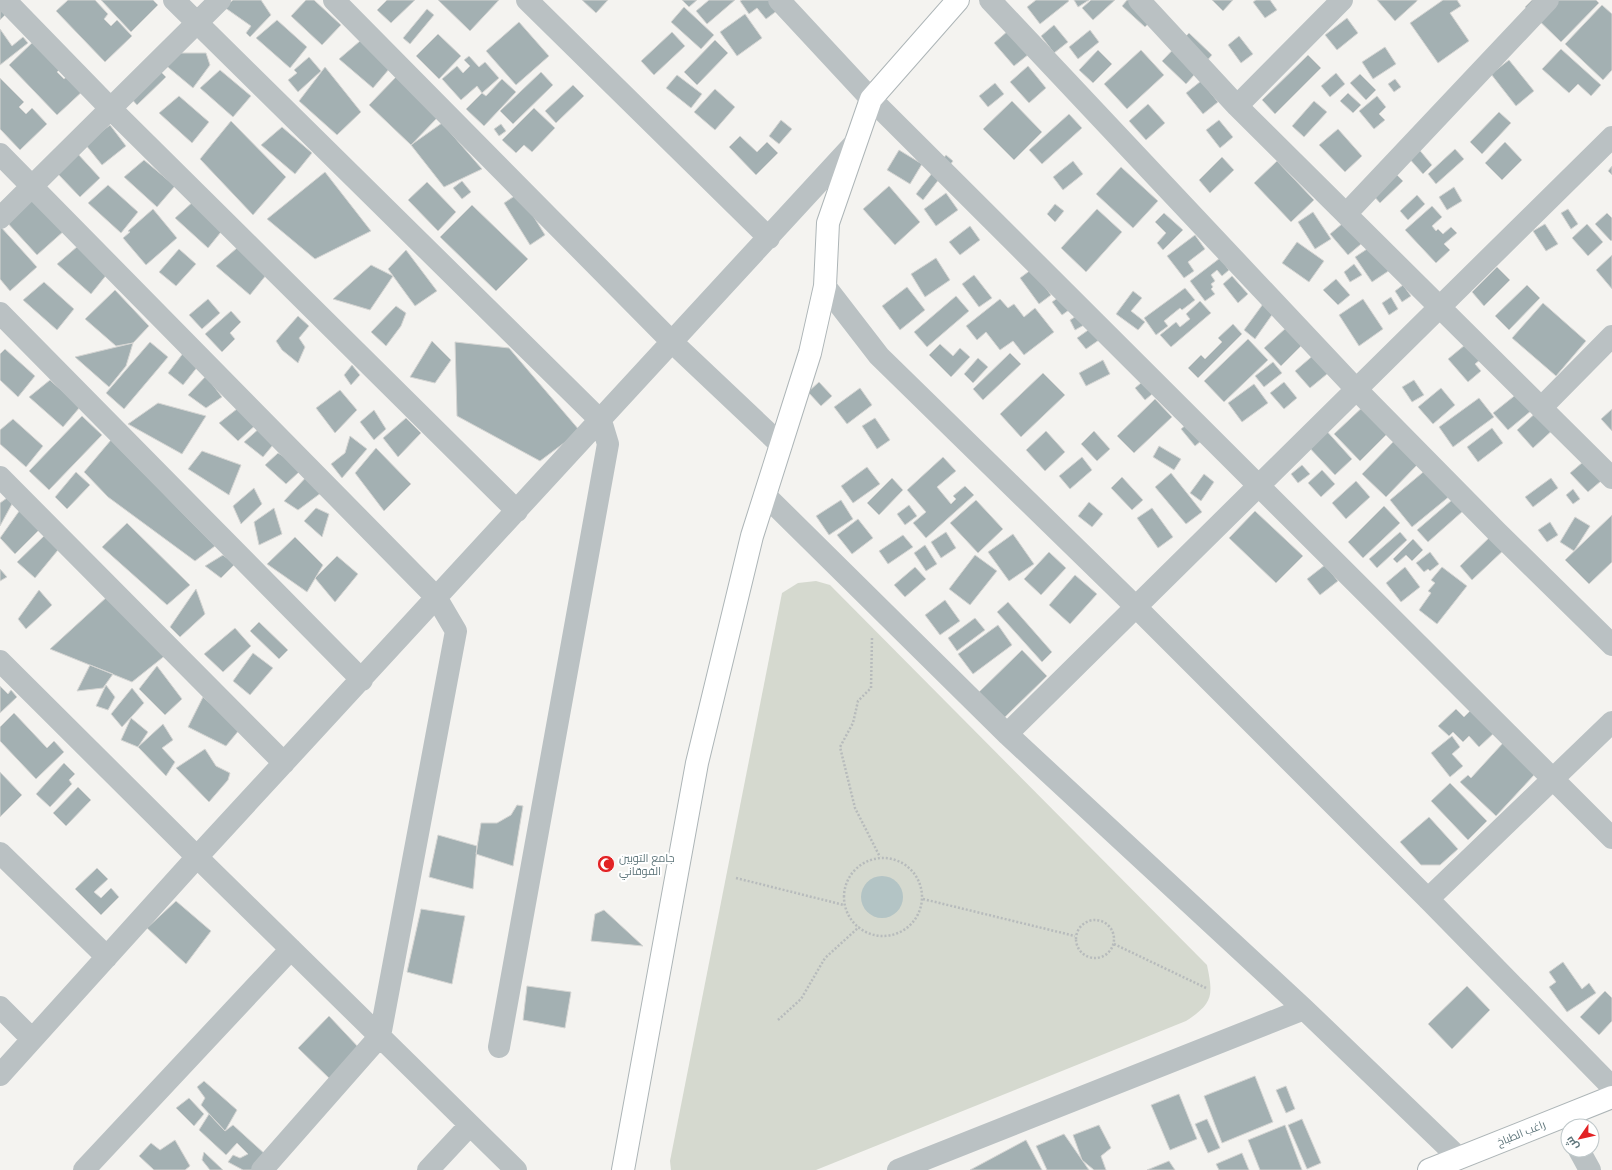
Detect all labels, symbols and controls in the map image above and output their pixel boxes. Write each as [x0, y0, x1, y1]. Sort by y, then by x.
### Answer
place label: جامع التوبين الفوقاني [619, 851, 675, 880]
mosque icon: جامع التوبين الفوقاني [596, 854, 616, 874]
street label: راغب الطباخ [1495, 1117, 1548, 1150]
north arrow [1560, 1118, 1600, 1158]
text: ش [1562, 1134, 1581, 1153]

